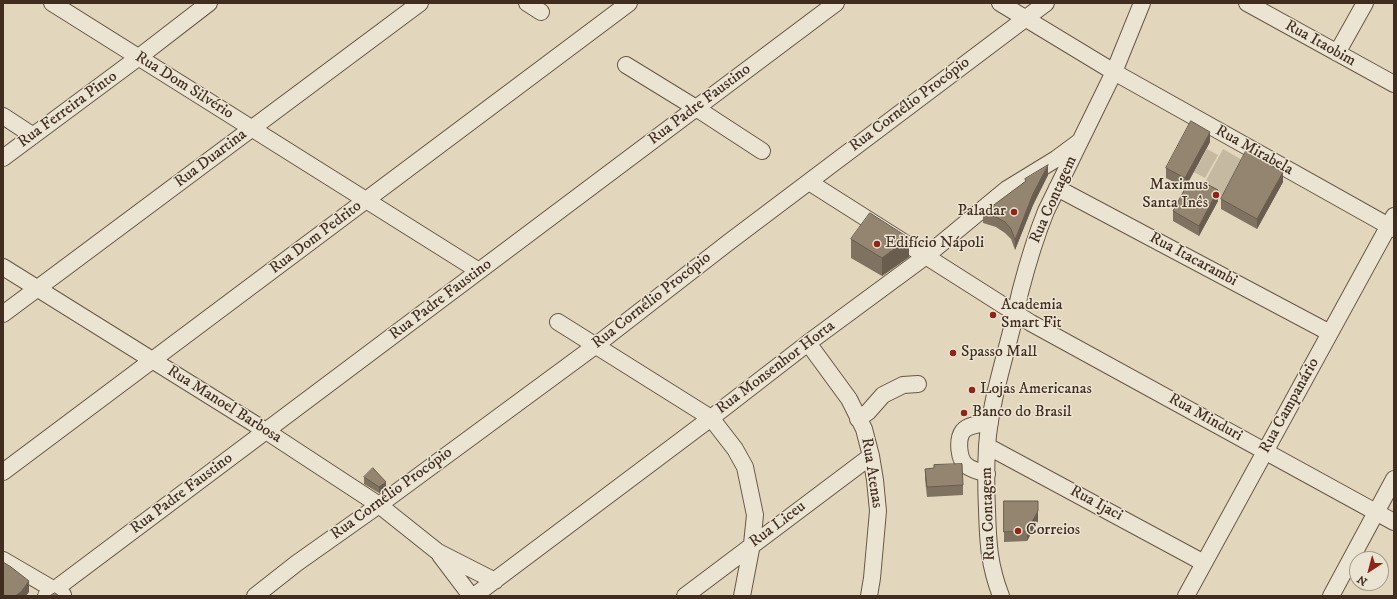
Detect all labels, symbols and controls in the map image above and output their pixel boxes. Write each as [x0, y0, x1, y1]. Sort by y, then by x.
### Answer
street label: Rua Itaobim [1281, 17, 1359, 71]
street label: Rua Dom Silvério [131, 48, 237, 124]
street label: Rua Cornélio Procópio [846, 54, 974, 156]
street label: Rua Padre Faustino [645, 60, 755, 150]
street label: Rua Ferreira Pinto [15, 68, 121, 152]
street label: Rua Mirabela [1212, 122, 1296, 180]
street label: Rua Duartina [171, 126, 251, 192]
street label: Rua Contagem [1026, 153, 1082, 247]
place label: Maximus Santa Inês [1142, 176, 1208, 214]
marker: Maximus Santa Inês [1211, 190, 1221, 200]
street label: Rua Dom Pedrito [266, 197, 366, 279]
place label: Paladar [958, 202, 1006, 222]
marker: Paladar [1009, 207, 1019, 217]
street label: Rua Itacarambi [1146, 229, 1240, 291]
place label: Edifício Nápoli [885, 234, 984, 254]
marker: Edifício Nápoli [872, 239, 882, 249]
street label: Rua Cornélio Procópio [589, 249, 715, 353]
street label: Rua Padre Faustino [386, 255, 496, 345]
place label: Academia Smart Fit [1001, 296, 1062, 334]
marker: Academia Smart Fit [988, 310, 998, 320]
street label: Rua Monsenhor Horta [713, 317, 839, 419]
place label: Spasso Mall [961, 343, 1037, 363]
marker: Spasso Mall [948, 348, 958, 358]
street label: Rua Campanário [1256, 355, 1324, 457]
street label: Rua Manoel Barbosa [163, 362, 285, 448]
place label: Lojas Americanas [980, 380, 1092, 400]
marker: Lojas Americanas [967, 385, 977, 395]
street label: Rua Minduri [1165, 390, 1245, 446]
place label: Banco do Brasil [972, 403, 1072, 423]
marker: Banco do Brasil [959, 408, 969, 418]
street label: Rua Atenas [856, 436, 886, 510]
street label: Rua Cornélio Procópio [327, 443, 457, 545]
street label: Rua Padre Faustino [127, 449, 237, 539]
street label: Rua Contagem [978, 467, 1000, 561]
street label: Rua Ijaci [1066, 482, 1126, 526]
street label: Rua Liceu [746, 498, 810, 552]
place label: Correios [1026, 521, 1080, 541]
marker: Correios [1013, 526, 1023, 536]
north arrow [1349, 551, 1389, 591]
text: N [1355, 572, 1370, 588]

